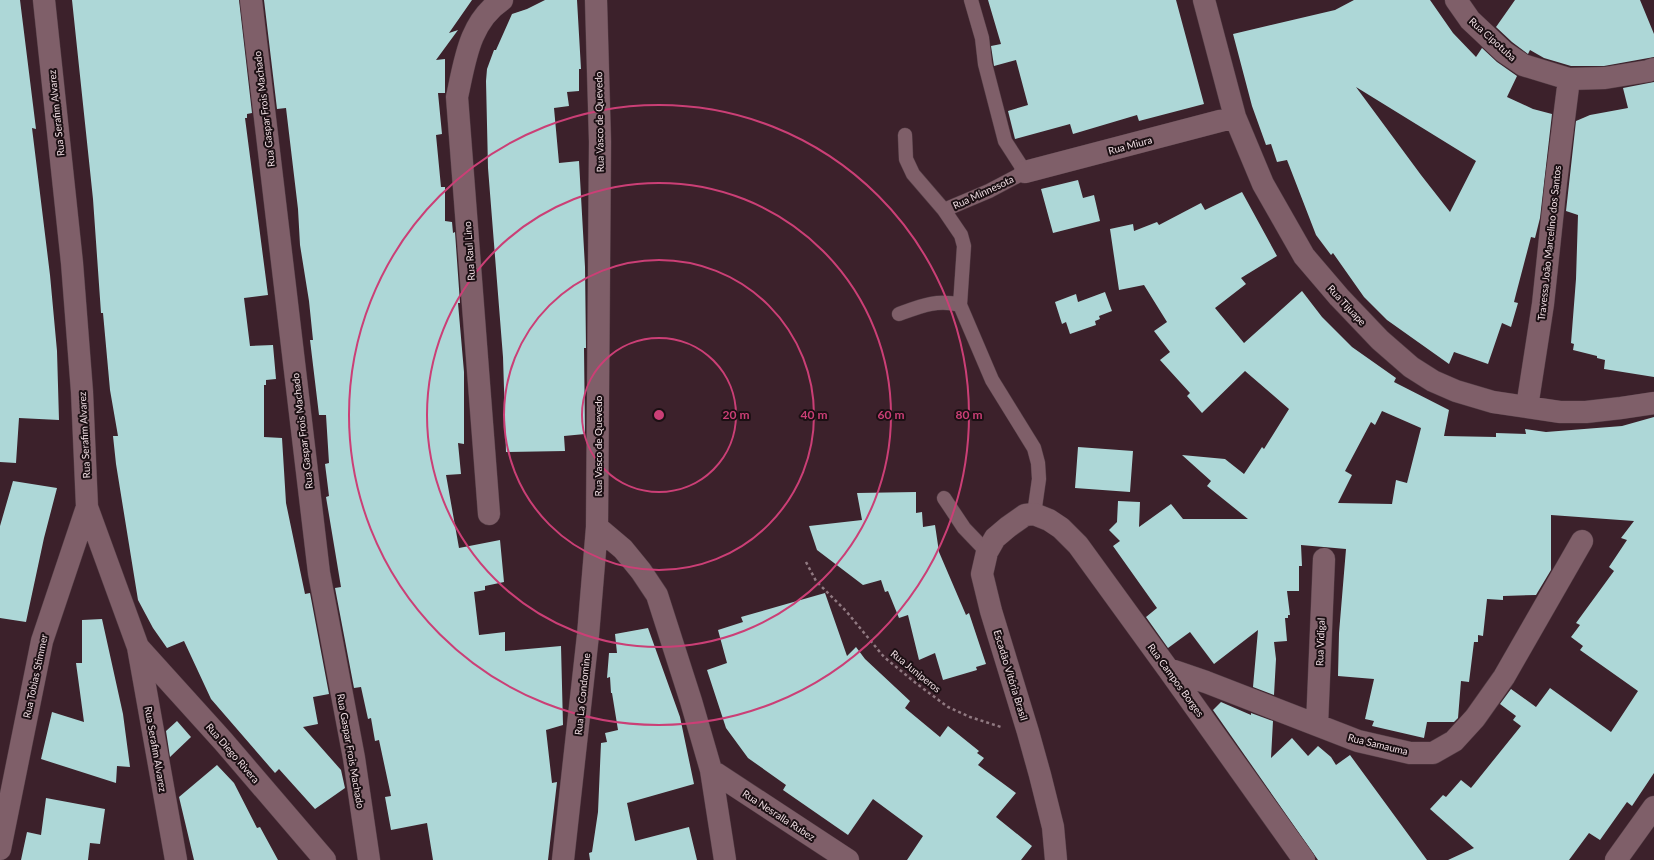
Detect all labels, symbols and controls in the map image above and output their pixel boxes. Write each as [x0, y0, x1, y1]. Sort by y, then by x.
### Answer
street label: Rua Cipotuba [1467, 15, 1519, 63]
street label: Rua Gaspar Frois Machado [251, 50, 277, 168]
street label: Rua Serafim Alvarez [45, 69, 67, 157]
street label: Rua Vasco de Quevedo [592, 71, 606, 172]
street label: Rua Miura [1107, 133, 1153, 157]
street label: Travessa João Marcelino dos Santos [1535, 165, 1563, 321]
street label: Rua Minnesota [951, 173, 1015, 211]
street label: Rua Raul Lino [461, 221, 477, 281]
street label: Rua Tijuape [1325, 282, 1369, 328]
street label: Rua Gaspar Frois Machado [289, 372, 315, 490]
street label: Rua Serafim Alvarez [76, 391, 92, 479]
street label: Rua Vasco de Quevedo [592, 395, 604, 496]
text: 20 m [723, 407, 749, 422]
text: 40 m [801, 407, 827, 422]
text: 60 m [878, 407, 904, 422]
text: 80 m [956, 407, 982, 422]
centre of rings [652, 408, 666, 422]
street label: Rua Vidigal [1313, 618, 1327, 666]
street label: Escadão Vitória Brasil [991, 628, 1031, 722]
street label: Rua Tobias Stimmer [20, 632, 50, 719]
street label: Rua Campos Borges [1145, 641, 1207, 719]
street label: Rua Juniperos [889, 647, 943, 695]
street label: Rua La Condomine [572, 652, 592, 736]
street label: Rua Gaspar Frois Machado [335, 693, 367, 810]
street label: Rua Serafim Alvarez [143, 705, 170, 793]
street label: Rua Diego Rivera [204, 721, 262, 785]
street label: Rua Samauma [1347, 731, 1409, 757]
street label: Rua Nesralla Rubez [740, 787, 818, 843]

